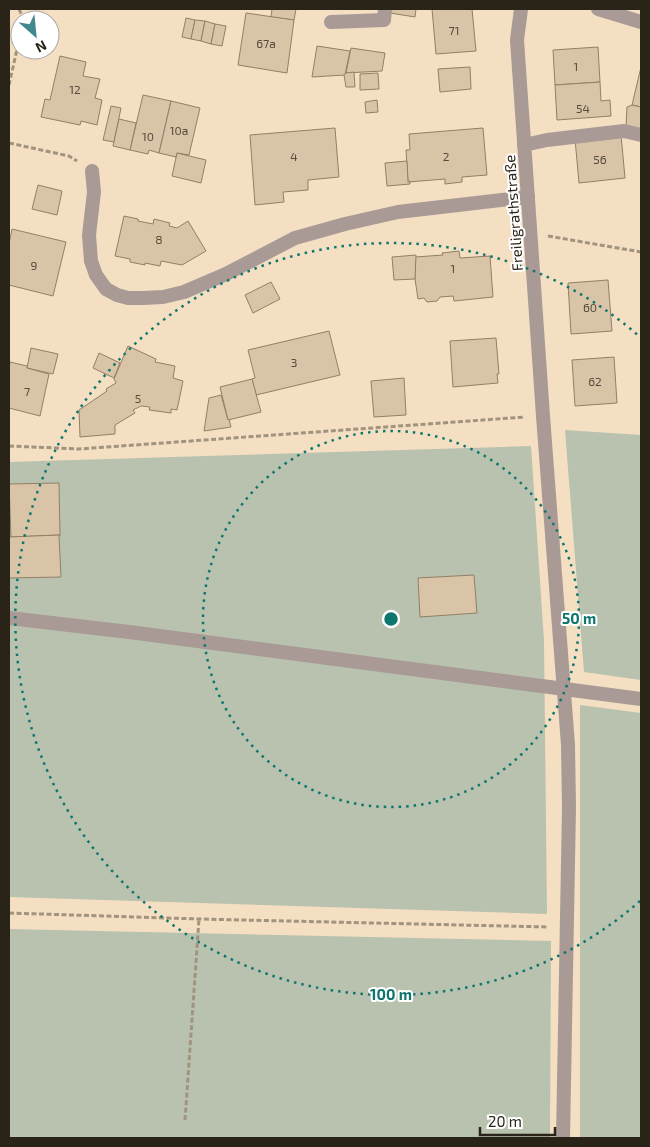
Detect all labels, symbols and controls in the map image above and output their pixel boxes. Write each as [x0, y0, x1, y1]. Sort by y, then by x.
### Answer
north arrow [10, 10, 60, 60]
house number: 71 [449, 23, 459, 37]
house number: 67a [256, 36, 276, 50]
text: N [33, 37, 49, 57]
house number: 1 [574, 59, 578, 73]
house number: 12 [69, 82, 81, 96]
house number: 54 [576, 101, 590, 115]
house number: 10a [170, 123, 188, 137]
house number: 10 [142, 129, 154, 143]
house number: 4 [290, 149, 298, 163]
house number: 2 [443, 149, 450, 163]
house number: 56 [593, 152, 607, 166]
street label: Freiligrathstraße [500, 154, 526, 272]
house number: 8 [155, 232, 163, 246]
house number: 9 [31, 258, 38, 272]
house number: 1 [451, 261, 455, 275]
house number: 60 [583, 300, 597, 314]
house number: 3 [291, 355, 297, 369]
house number: 62 [588, 374, 602, 388]
house number: 7 [24, 384, 30, 398]
house number: 5 [135, 391, 141, 405]
text: 50 m [562, 609, 596, 627]
centre of rings [382, 610, 400, 628]
text: 100 m [370, 985, 412, 1003]
scale bar [480, 1104, 555, 1136]
text: 20 m [488, 1112, 522, 1130]

